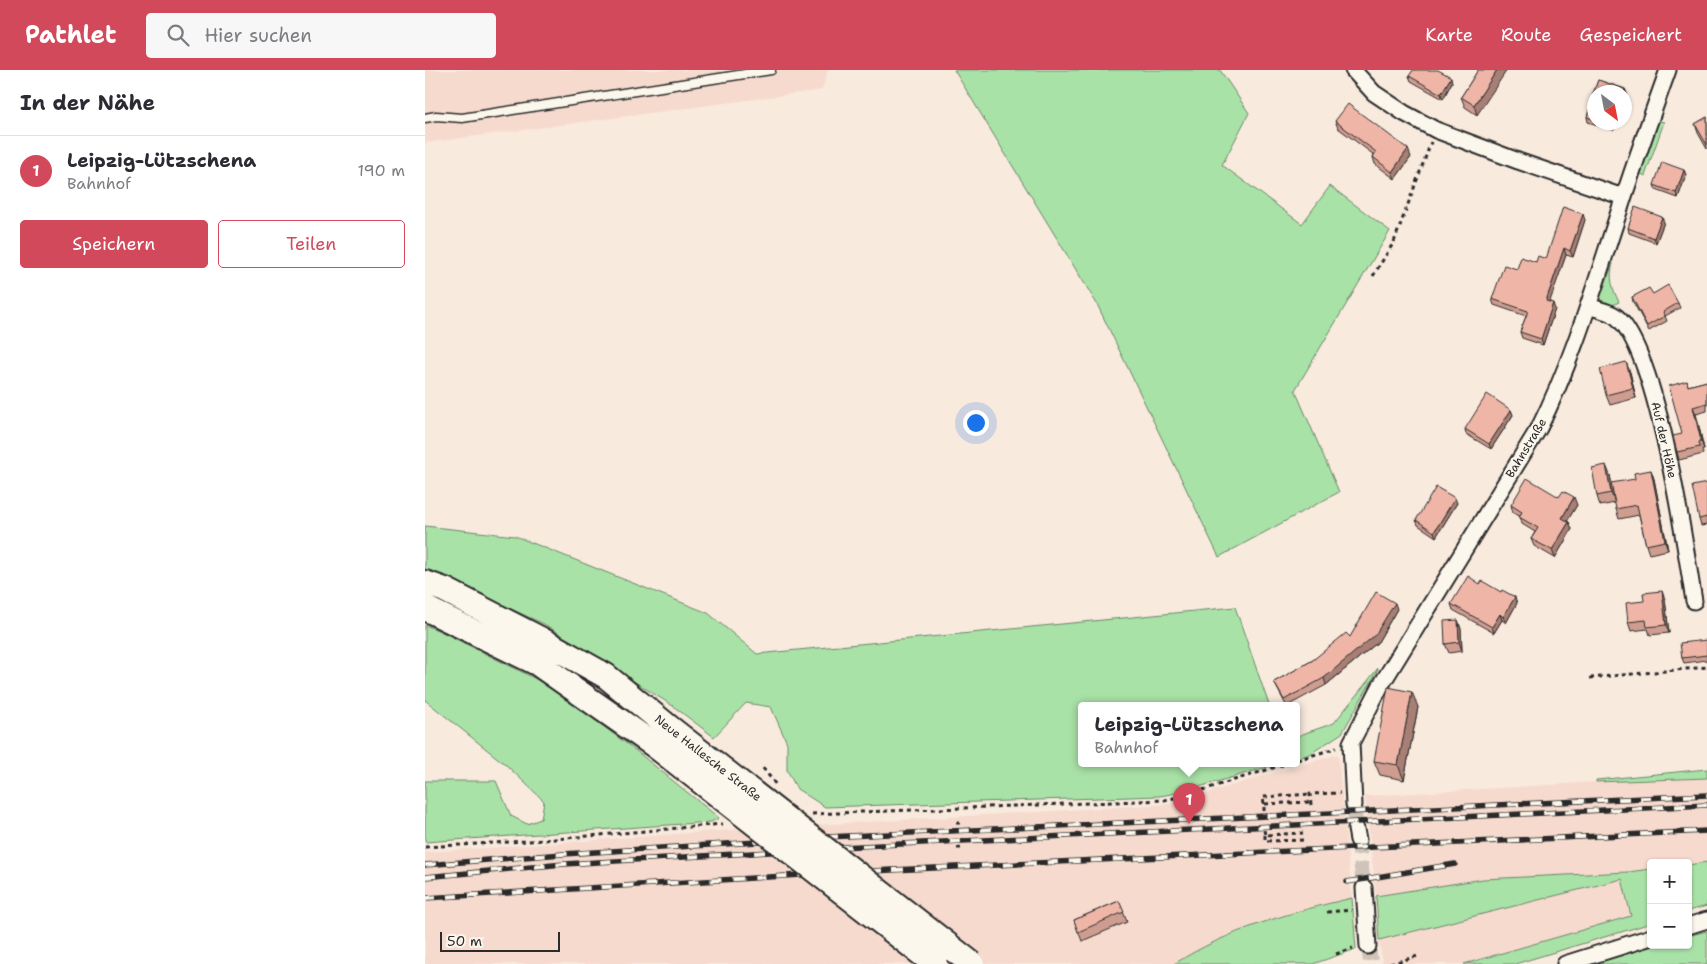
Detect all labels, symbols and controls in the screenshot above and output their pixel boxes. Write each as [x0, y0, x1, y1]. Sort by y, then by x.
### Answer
search box [146, 13, 496, 58]
text: Pathlet [25, 19, 116, 51]
icon: search [164, 21, 192, 49]
text: Hier suchen [204, 23, 312, 48]
text: Karte [1425, 23, 1473, 47]
text: Route [1501, 23, 1552, 47]
text: Gespeichert [1580, 23, 1682, 47]
north arrow [1587, 85, 1632, 130]
text: In der Nähe [20, 89, 155, 117]
text: Leipzig-Lützschena [67, 148, 256, 173]
text: 1 [32, 160, 40, 181]
text: 190 m [358, 160, 405, 181]
text: Bahnhof [67, 173, 131, 194]
button: Speichern [20, 220, 208, 268]
button: Teilen [218, 220, 405, 268]
street label: Auf der Höhe [1647, 400, 1681, 480]
your location [963, 410, 989, 436]
street label: Bahnstraße [1502, 415, 1550, 481]
popup [1078, 702, 1300, 767]
street label: Neue Hallesche Straße [651, 711, 765, 805]
text: Leipzig-Lützschena [1094, 712, 1284, 737]
text: Bahnhof [1094, 737, 1158, 758]
pin: 1 [1173, 783, 1205, 824]
map controls [1647, 859, 1692, 949]
button: + [1647, 859, 1692, 904]
button: − [1647, 904, 1692, 949]
scale bar [440, 929, 560, 952]
text: 50 m [447, 932, 482, 950]

